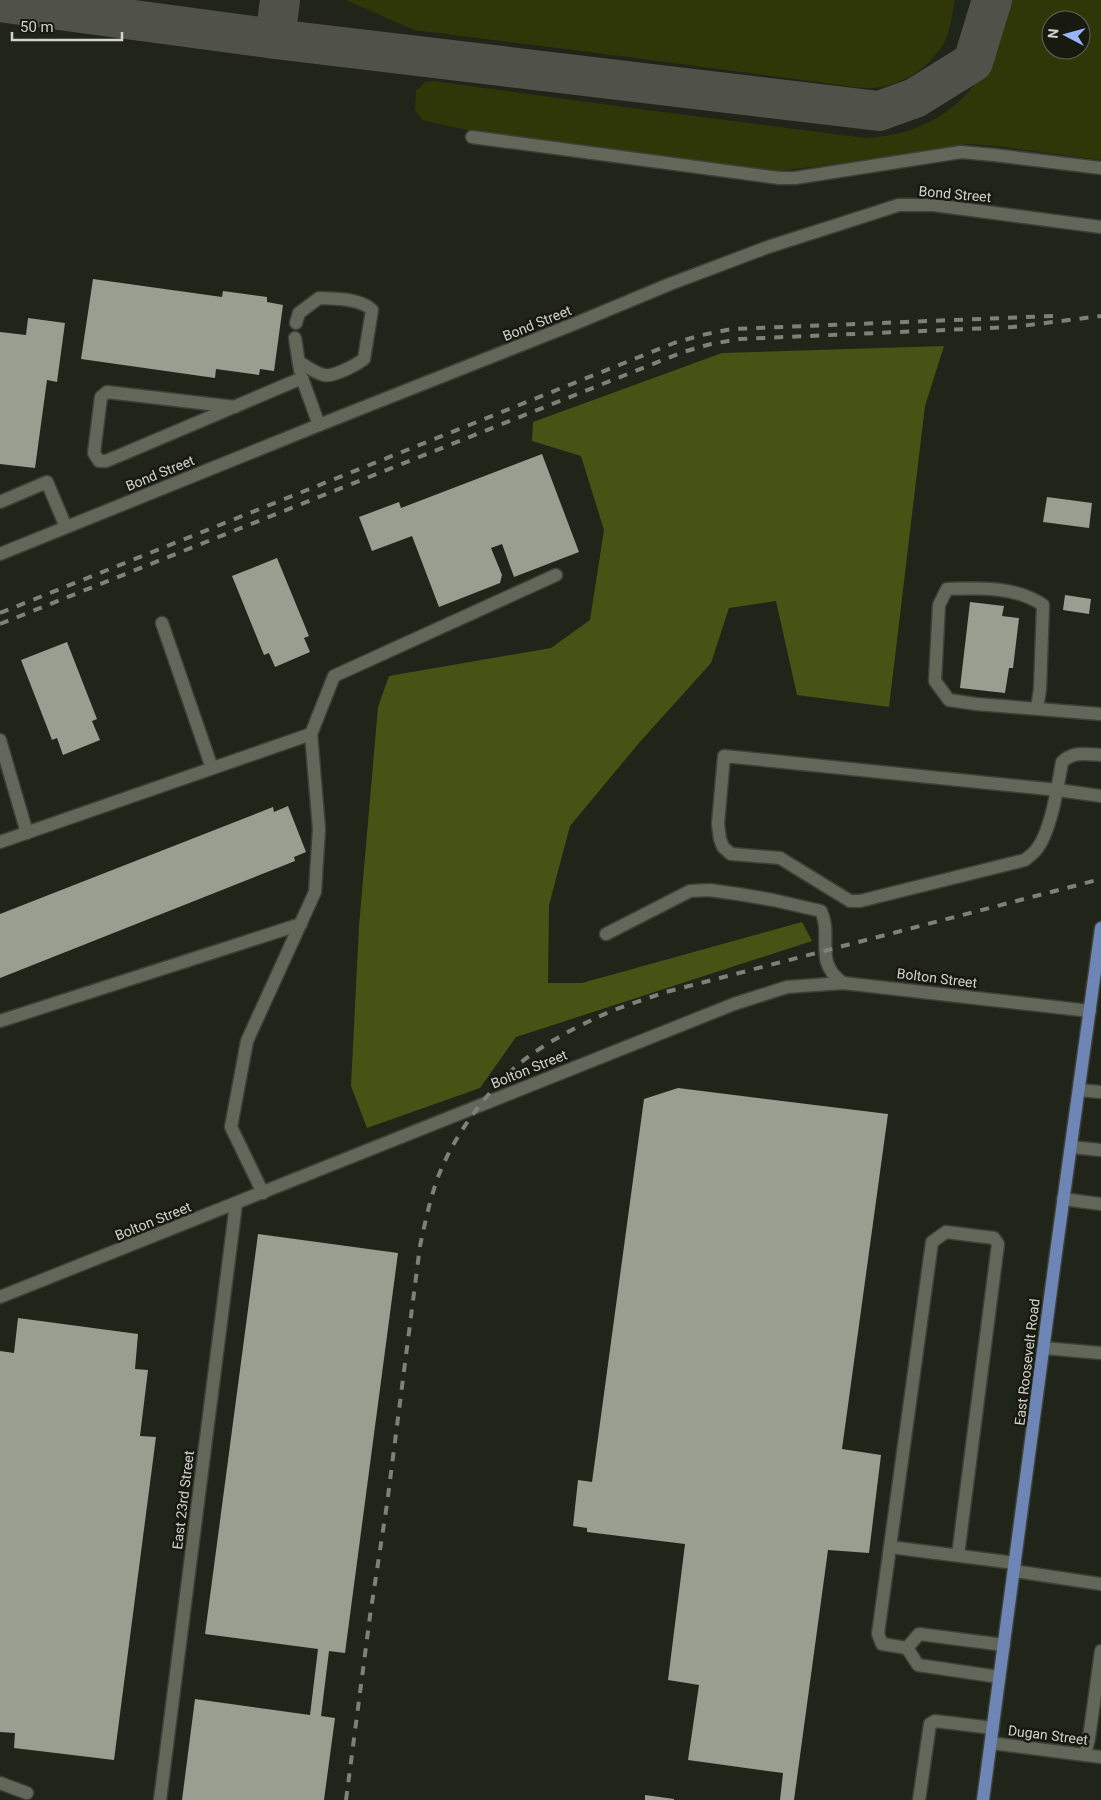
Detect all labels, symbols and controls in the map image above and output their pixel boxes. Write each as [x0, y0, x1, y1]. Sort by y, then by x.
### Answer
scale bar [12, 10, 122, 42]
north arrow [1041, 10, 1091, 60]
text: 50 m [20, 18, 54, 36]
text: N [1045, 28, 1062, 39]
street label: Bond Street [918, 183, 992, 205]
street label: Bond Street [500, 302, 574, 344]
street label: Bond Street [123, 452, 197, 494]
street label: Bolton Street [896, 965, 978, 991]
street label: Bolton Street [489, 1046, 570, 1092]
street label: Bolton Street [113, 1198, 194, 1244]
street label: East Roosevelt Road [1011, 1298, 1043, 1426]
street label: East 23rd Street [169, 1449, 197, 1550]
street label: Dugan Street [1007, 1722, 1089, 1748]

